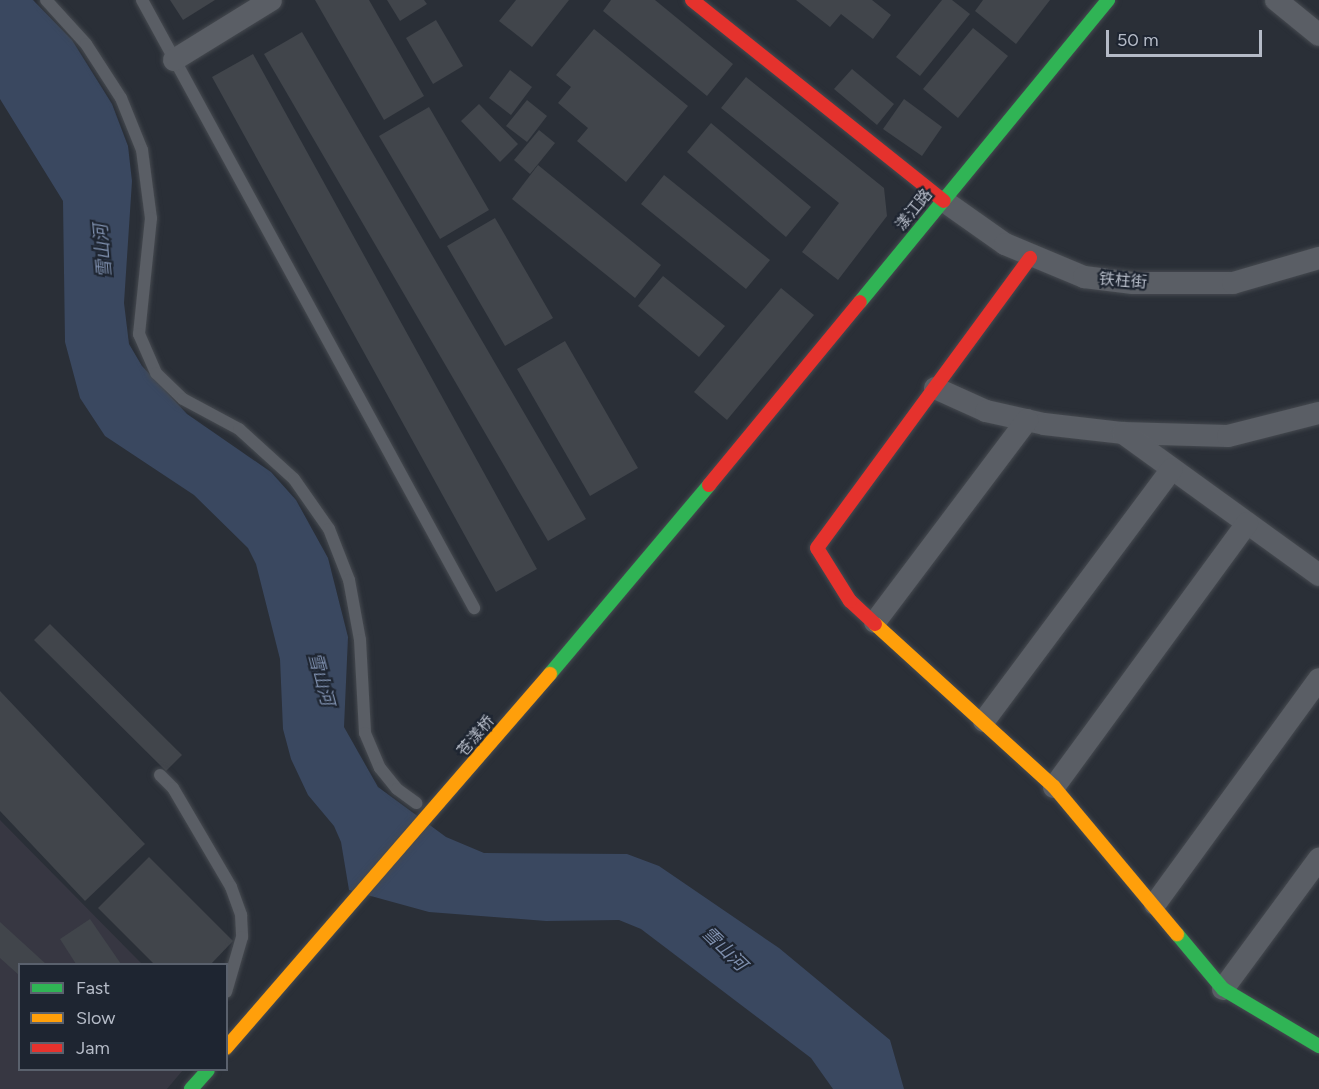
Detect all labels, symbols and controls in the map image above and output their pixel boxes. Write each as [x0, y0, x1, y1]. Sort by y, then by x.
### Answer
scale bar [1109, 18, 1265, 56]
text: 50 m [1117, 29, 1159, 51]
street label: 漾江路 [891, 185, 937, 235]
water label: 雪山河 [90, 223, 116, 279]
street label: 铁柱街 [1098, 269, 1148, 293]
water label: 雪山河 [304, 650, 338, 708]
street label: 苍漾桥 [453, 711, 499, 761]
water label: 雪山河 [697, 922, 751, 976]
legend [18, 963, 228, 1071]
text: Fast [76, 977, 110, 999]
text: Slow [76, 1007, 115, 1029]
text: Jam [76, 1037, 110, 1059]

